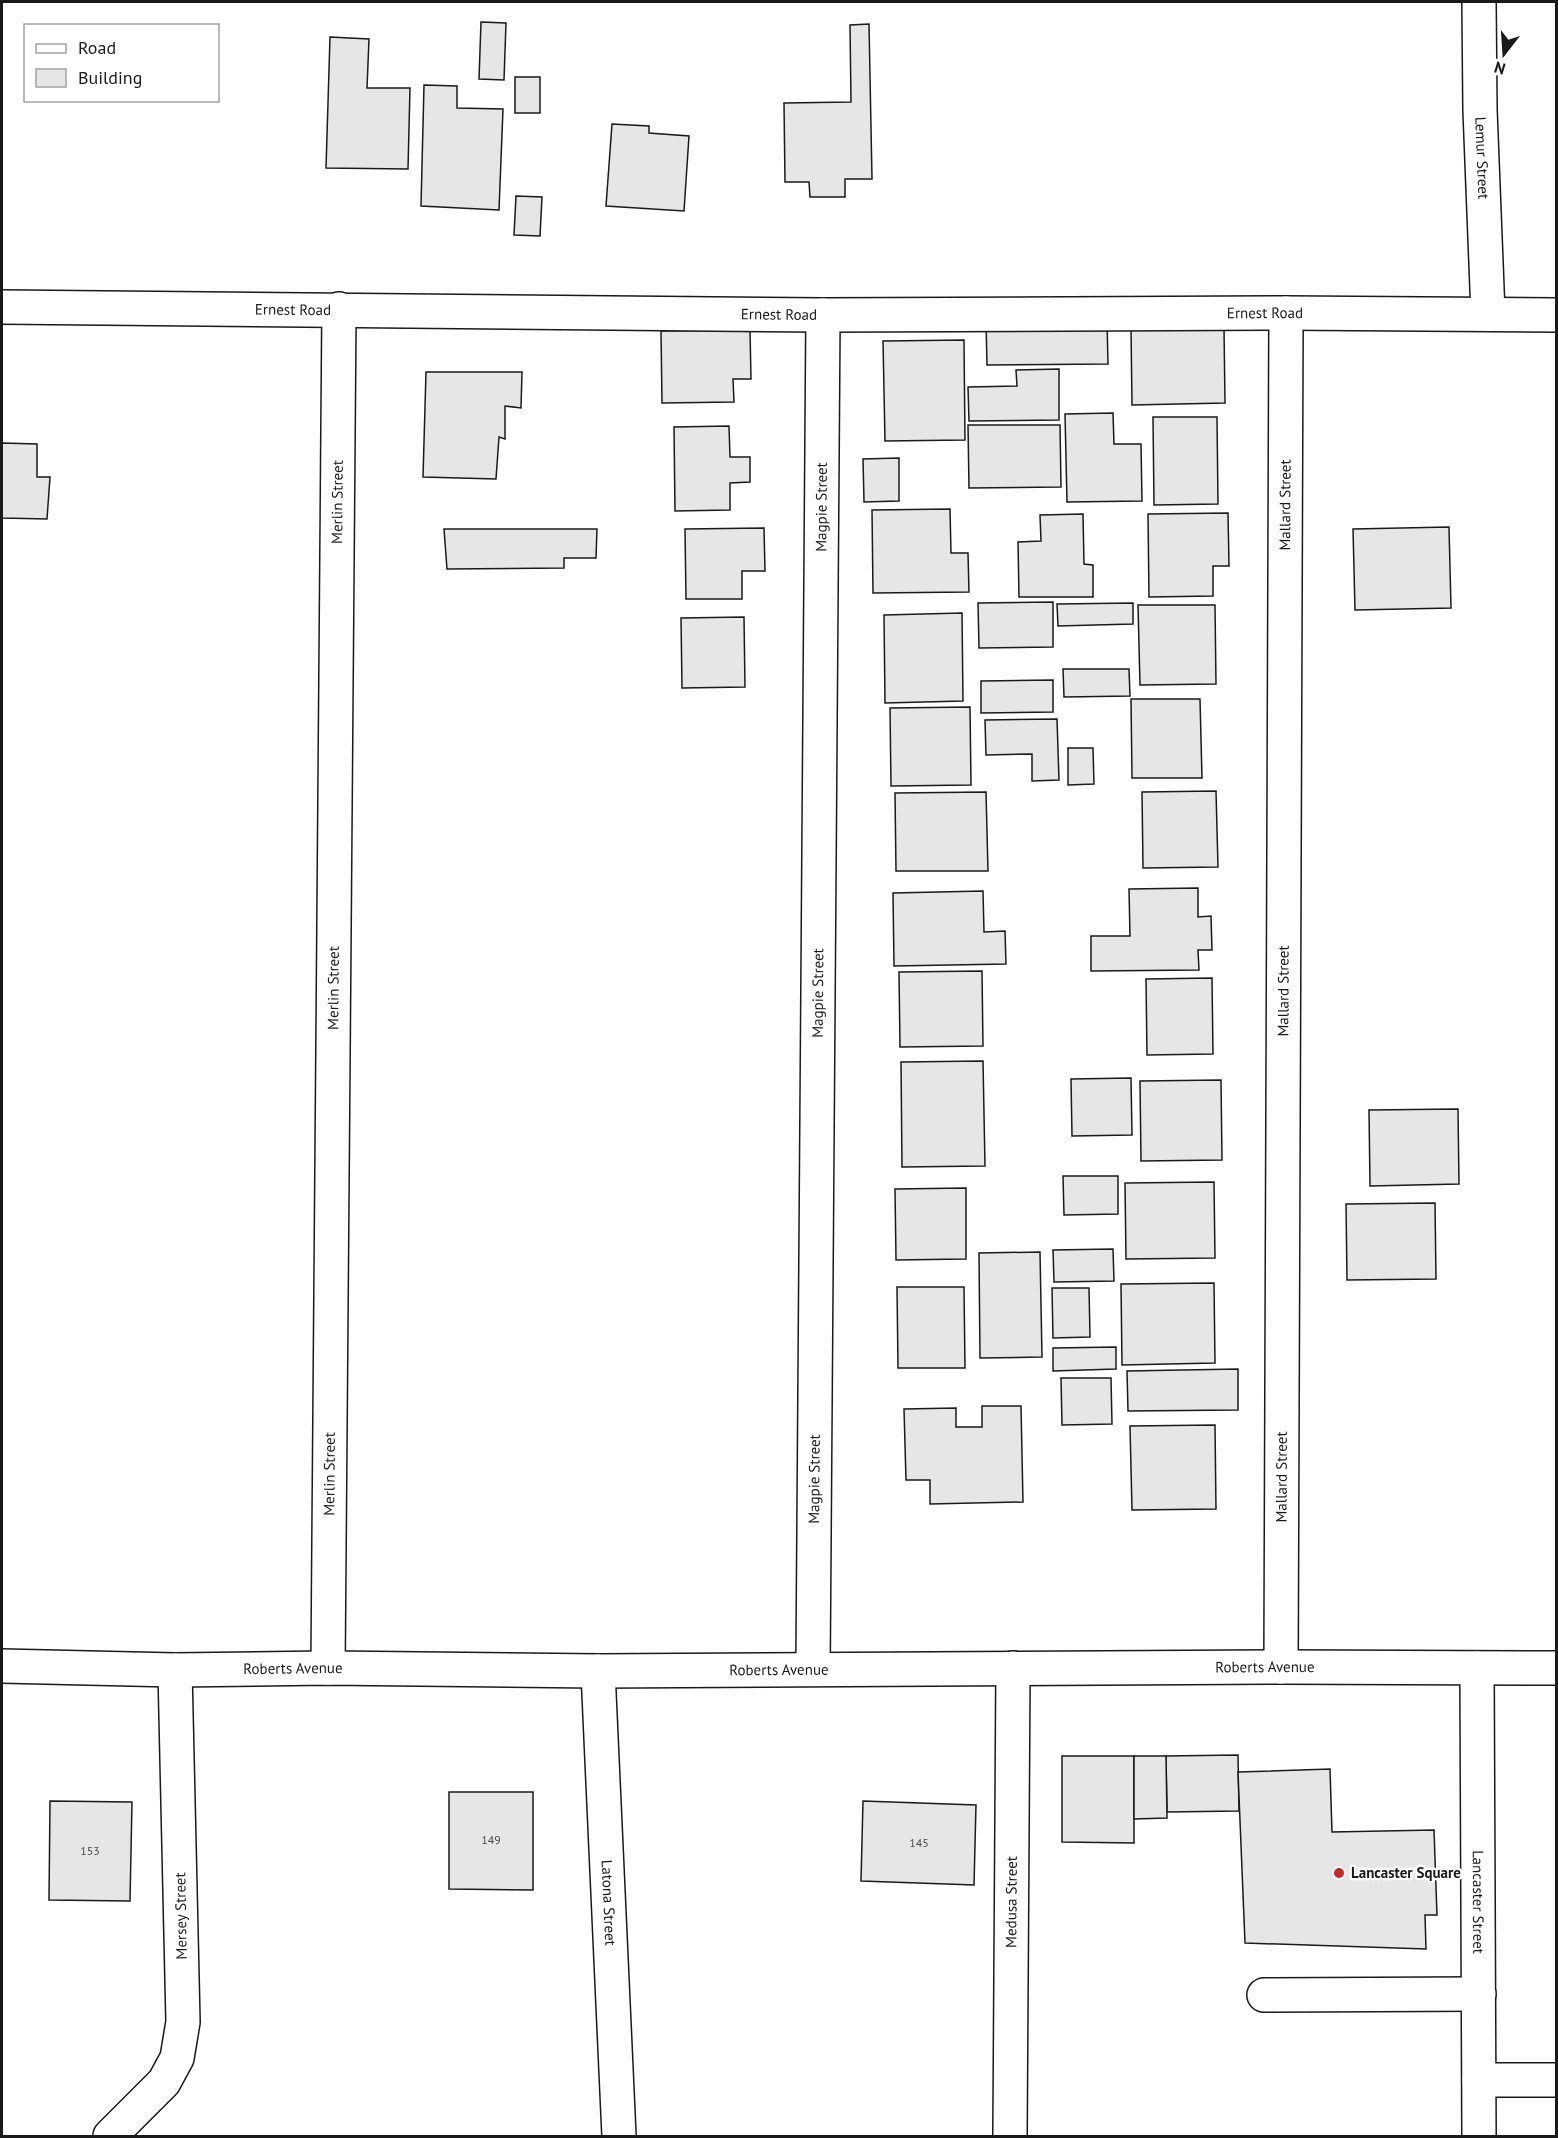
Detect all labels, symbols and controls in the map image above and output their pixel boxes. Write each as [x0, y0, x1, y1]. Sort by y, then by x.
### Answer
legend [24, 24, 219, 102]
north arrow [1474, 24, 1534, 84]
text: Road [78, 36, 116, 59]
text: N [1492, 57, 1508, 79]
text: Building [78, 66, 142, 89]
street label: Lemur Street [1471, 116, 1493, 199]
street label: Ernest Road [255, 299, 331, 319]
street label: Ernest Road [1227, 303, 1303, 322]
street label: Ernest Road [741, 304, 817, 324]
street label: Mallard Street [1275, 459, 1294, 551]
street label: Merlin Street [327, 460, 347, 544]
street label: Magpie Street [811, 462, 831, 552]
street label: Mallard Street [1273, 945, 1293, 1037]
street label: Merlin Street [323, 946, 343, 1030]
street label: Magpie Street [808, 948, 827, 1038]
street label: Mallard Street [1272, 1431, 1291, 1523]
street label: Merlin Street [319, 1432, 339, 1516]
street label: Magpie Street [804, 1434, 824, 1524]
street label: Roberts Avenue [1215, 1657, 1315, 1676]
street label: Roberts Avenue [243, 1658, 343, 1678]
street label: Roberts Avenue [729, 1660, 829, 1679]
house number: 149 [481, 1832, 501, 1847]
house number: 145 [909, 1835, 929, 1850]
house number: 153 [80, 1843, 100, 1858]
street label: Lancaster Street [1469, 1850, 1488, 1954]
street label: Medusa Street [1001, 1856, 1021, 1948]
street label: Latona Street [598, 1859, 620, 1946]
place label: Lancaster Square [1351, 1863, 1461, 1882]
marker: Lancaster Square [1332, 1866, 1346, 1880]
street label: Mersey Street [170, 1872, 191, 1960]

